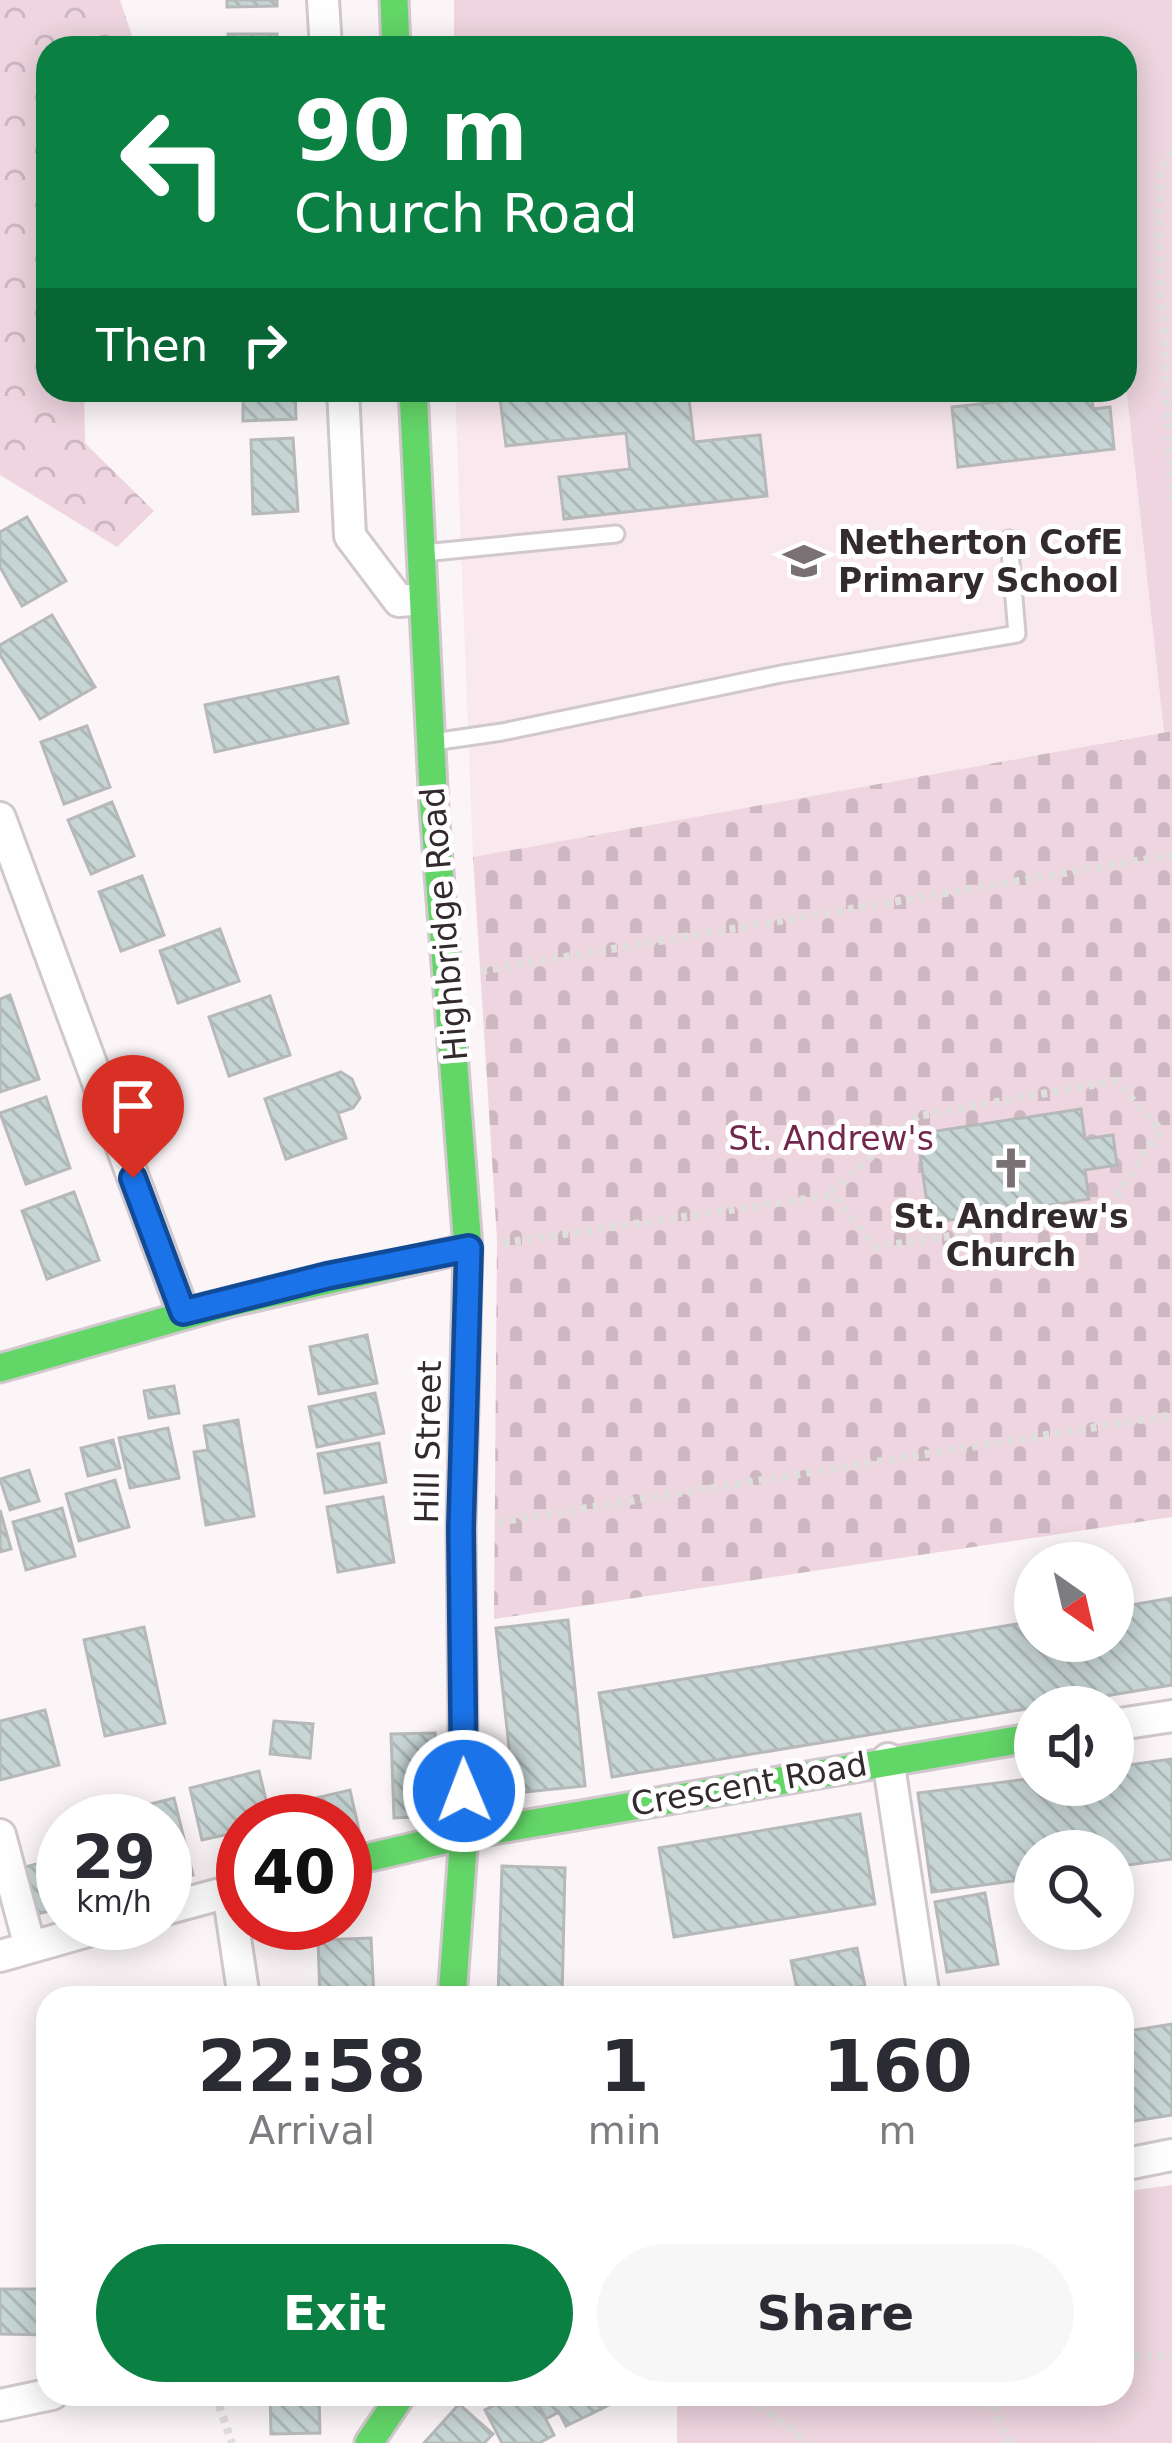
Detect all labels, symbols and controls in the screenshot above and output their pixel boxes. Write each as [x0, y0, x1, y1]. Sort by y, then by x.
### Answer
text: 90 m [294, 82, 528, 180]
icon: left [96, 84, 252, 240]
text: Church Road [294, 182, 638, 245]
icon: right [232, 312, 298, 378]
text: Then [96, 319, 208, 372]
place label: Netherton CofE Primary School [838, 523, 1123, 600]
school or university icon: Netherton CofE Primary School [781, 538, 827, 584]
street label: Highbridge Road [413, 785, 475, 1063]
pin [82, 1055, 184, 1178]
icon: arrive [100, 1073, 166, 1139]
park label: St. Andrew's [728, 1119, 934, 1158]
church icon: St. Andrew's Church [988, 1145, 1034, 1191]
place label: St. Andrew's Church [893, 1197, 1129, 1274]
street label: Hill Street [407, 1360, 449, 1524]
north arrow [1014, 1542, 1134, 1662]
map controls [1014, 1542, 1134, 1950]
button: sound [1014, 1686, 1134, 1806]
position arrow [401, 1728, 527, 1854]
street label: Crescent Road [628, 1744, 870, 1824]
speed limit sign: 40 [216, 1794, 372, 1950]
text: 29 [72, 1822, 156, 1892]
button: search [1014, 1830, 1134, 1950]
text: km/h [76, 1884, 152, 1919]
text: 22:58 [197, 2024, 426, 2108]
text: 1 [599, 2024, 649, 2108]
text: 160 [822, 2024, 973, 2108]
text: Arrival [248, 2108, 375, 2153]
text: min [588, 2108, 661, 2153]
text: m [879, 2108, 917, 2153]
button: Exit [96, 2244, 573, 2382]
button: Share [597, 2244, 1074, 2382]

